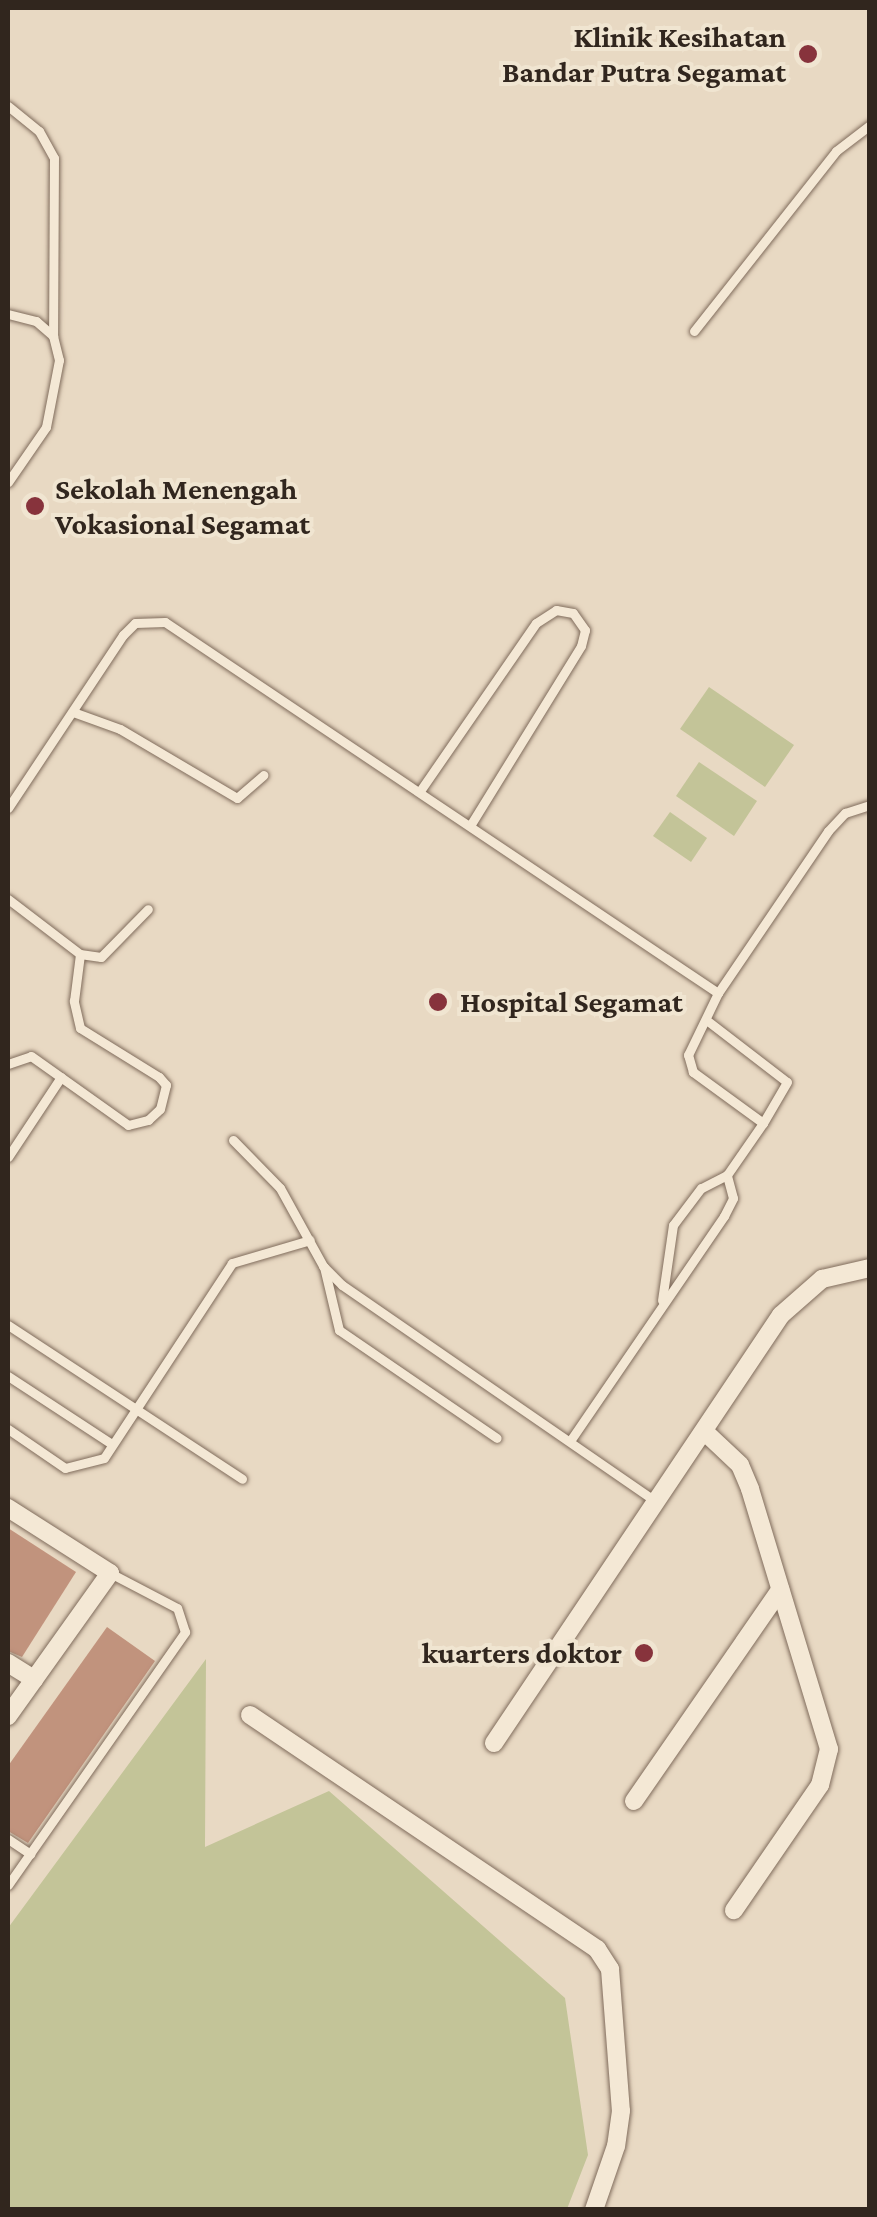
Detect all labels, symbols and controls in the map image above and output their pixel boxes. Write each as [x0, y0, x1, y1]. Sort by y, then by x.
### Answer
place label: Klinik Kesihatan Bandar Putra Segamat [502, 19, 786, 90]
marker: Klinik Kesihatan Bandar Putra Segamat [795, 41, 821, 67]
place label: Sekolah Menengah Vokasional Segamat [55, 471, 310, 542]
marker: Sekolah Menengah Vokasional Segamat [24, 495, 46, 517]
place label: Hospital Segamat [460, 984, 683, 1020]
marker: Hospital Segamat [425, 989, 451, 1015]
place label: kuarters doktor [422, 1635, 622, 1671]
marker: kuarters doktor [631, 1640, 657, 1666]

